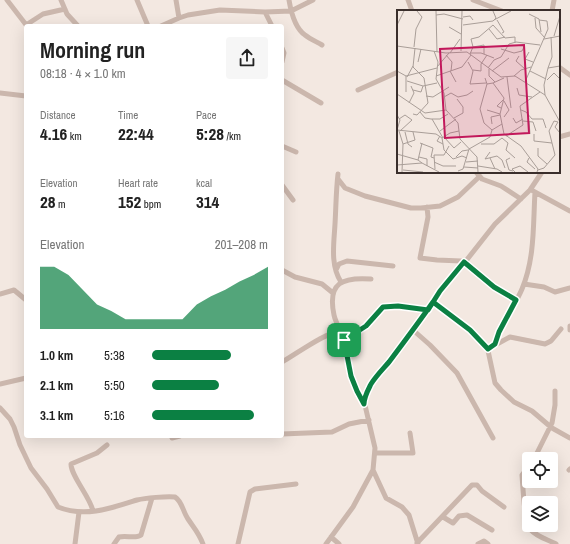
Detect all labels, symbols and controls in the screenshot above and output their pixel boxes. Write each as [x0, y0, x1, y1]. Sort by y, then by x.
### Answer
inset map [397, 10, 560, 173]
text: Morning run [40, 35, 145, 65]
button: share [226, 37, 268, 79]
text: 08:18 · 4 × 1.0 km [40, 65, 126, 82]
text: Distance [40, 108, 76, 122]
text: Time [118, 108, 138, 122]
text: Pace [196, 108, 217, 122]
text: 4.16 [40, 122, 67, 145]
text: 22:44 [118, 122, 154, 145]
text: 5:28 [196, 122, 224, 145]
text: km [67, 129, 82, 143]
text: /km [224, 129, 241, 143]
text: Elevation [40, 176, 78, 190]
text: Heart rate [118, 176, 158, 190]
text: kcal [196, 176, 212, 190]
text: 28 [40, 190, 56, 213]
text: 152 [118, 190, 141, 213]
text: 314 [196, 190, 219, 213]
text: m [56, 197, 66, 211]
text: bpm [141, 197, 161, 211]
text: Elevation [40, 236, 84, 253]
text: 201–208 m [215, 236, 268, 253]
pin [327, 323, 361, 357]
icon: arrive [333, 329, 355, 351]
text: 1.0 km [40, 347, 73, 364]
text: 5:38 [104, 347, 125, 364]
text: 2.1 km [40, 377, 73, 394]
text: 5:50 [104, 377, 125, 394]
text: 3.1 km [40, 407, 73, 424]
text: 5:16 [104, 407, 125, 424]
map controls [522, 452, 558, 532]
button: locate [522, 452, 558, 488]
button: layers [522, 496, 558, 532]

